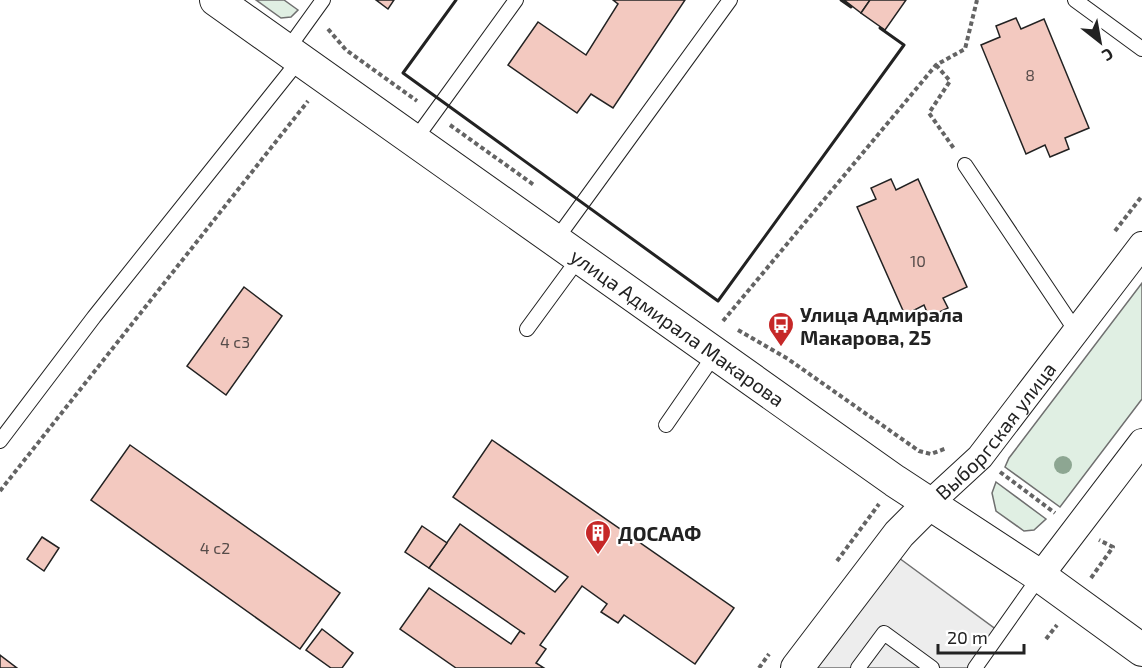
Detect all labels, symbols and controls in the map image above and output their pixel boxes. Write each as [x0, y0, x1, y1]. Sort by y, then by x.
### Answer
north arrow [1070, 12, 1130, 72]
text: С [1099, 45, 1117, 66]
house number: 8 [1025, 65, 1035, 84]
street label: улица Адмирала Макарова [566, 243, 789, 411]
house number: 10 [910, 251, 926, 270]
place label: Улица Адмирала Макарова, 25 [800, 302, 963, 349]
bus stop icon: Улица Адмирала Макарова, 25 [766, 310, 796, 348]
house number: 4 с3 [220, 332, 250, 351]
street label: Выборгская улица [930, 357, 1060, 504]
building icon: ДОСААФ [583, 518, 613, 556]
place label: ДОСААФ [618, 521, 701, 545]
house number: 4 с2 [200, 538, 230, 557]
scale bar [938, 617, 1024, 655]
text: 20 m [947, 626, 988, 648]

